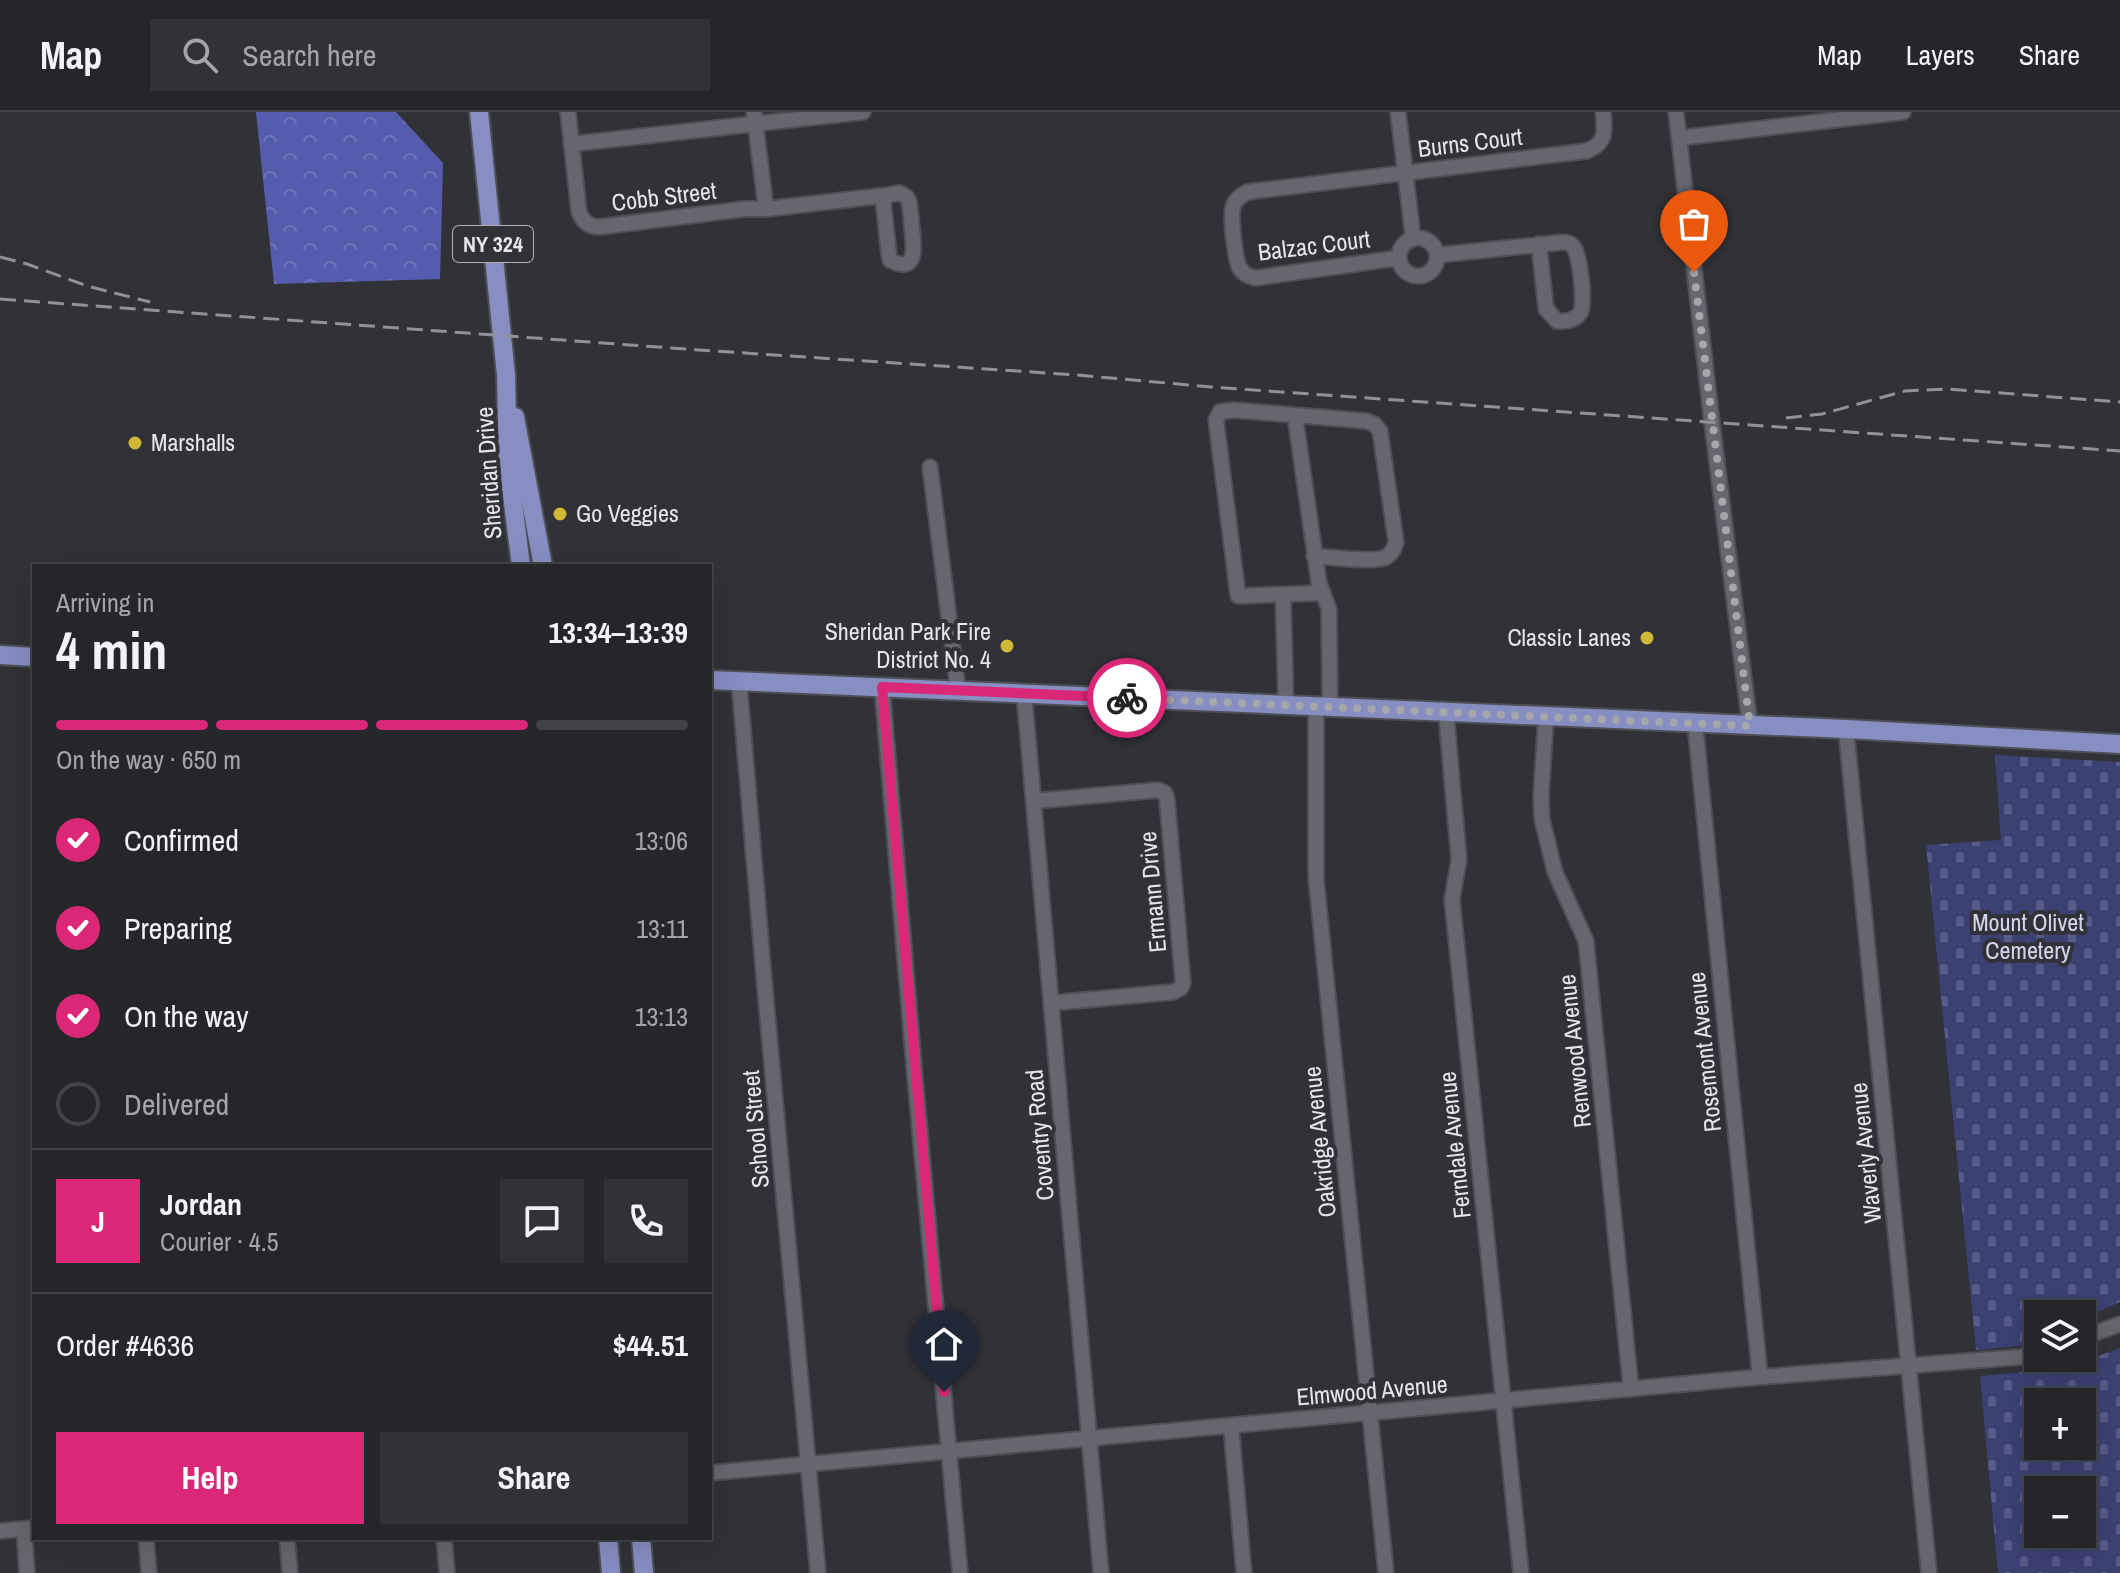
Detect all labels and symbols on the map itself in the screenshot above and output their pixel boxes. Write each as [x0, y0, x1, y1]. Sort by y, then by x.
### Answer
street label: Burns Court [1416, 120, 1524, 164]
street label: Cobb Street [610, 174, 718, 218]
pin [1660, 190, 1728, 272]
street label: Balzac Court [1256, 222, 1372, 268]
road number: NY 324 [453, 226, 533, 262]
street label: Sheridan Drive [467, 406, 509, 540]
place label: Marshalls [151, 426, 235, 458]
marker: Marshalls [126, 434, 144, 452]
place label: Go Veggies [576, 497, 679, 529]
marker: Go Veggies [551, 505, 569, 523]
place label: Sheridan Park Fire District No. 4 [825, 615, 991, 675]
place label: Classic Lanes [1507, 621, 1631, 653]
marker: Classic Lanes [1638, 629, 1656, 647]
marker: Sheridan Park Fire District No. 4 [998, 637, 1016, 655]
courier [1087, 658, 1167, 738]
street label: Ermann Drive [1131, 830, 1173, 954]
park label: Mount Olivet Cemetery [1972, 906, 2084, 966]
street label: Rosemont Avenue [1680, 971, 1728, 1134]
street label: Renwood Avenue [1550, 973, 1598, 1129]
street label: Oakridge Avenue [1295, 1065, 1343, 1219]
street label: School Street [734, 1068, 776, 1189]
street label: Coventry Road [1017, 1068, 1061, 1202]
street label: Ferndale Avenue [1430, 1070, 1478, 1220]
street label: Waverly Avenue [1842, 1081, 1888, 1225]
pin [910, 1310, 978, 1392]
street label: Elmwood Avenue [1295, 1367, 1449, 1413]

